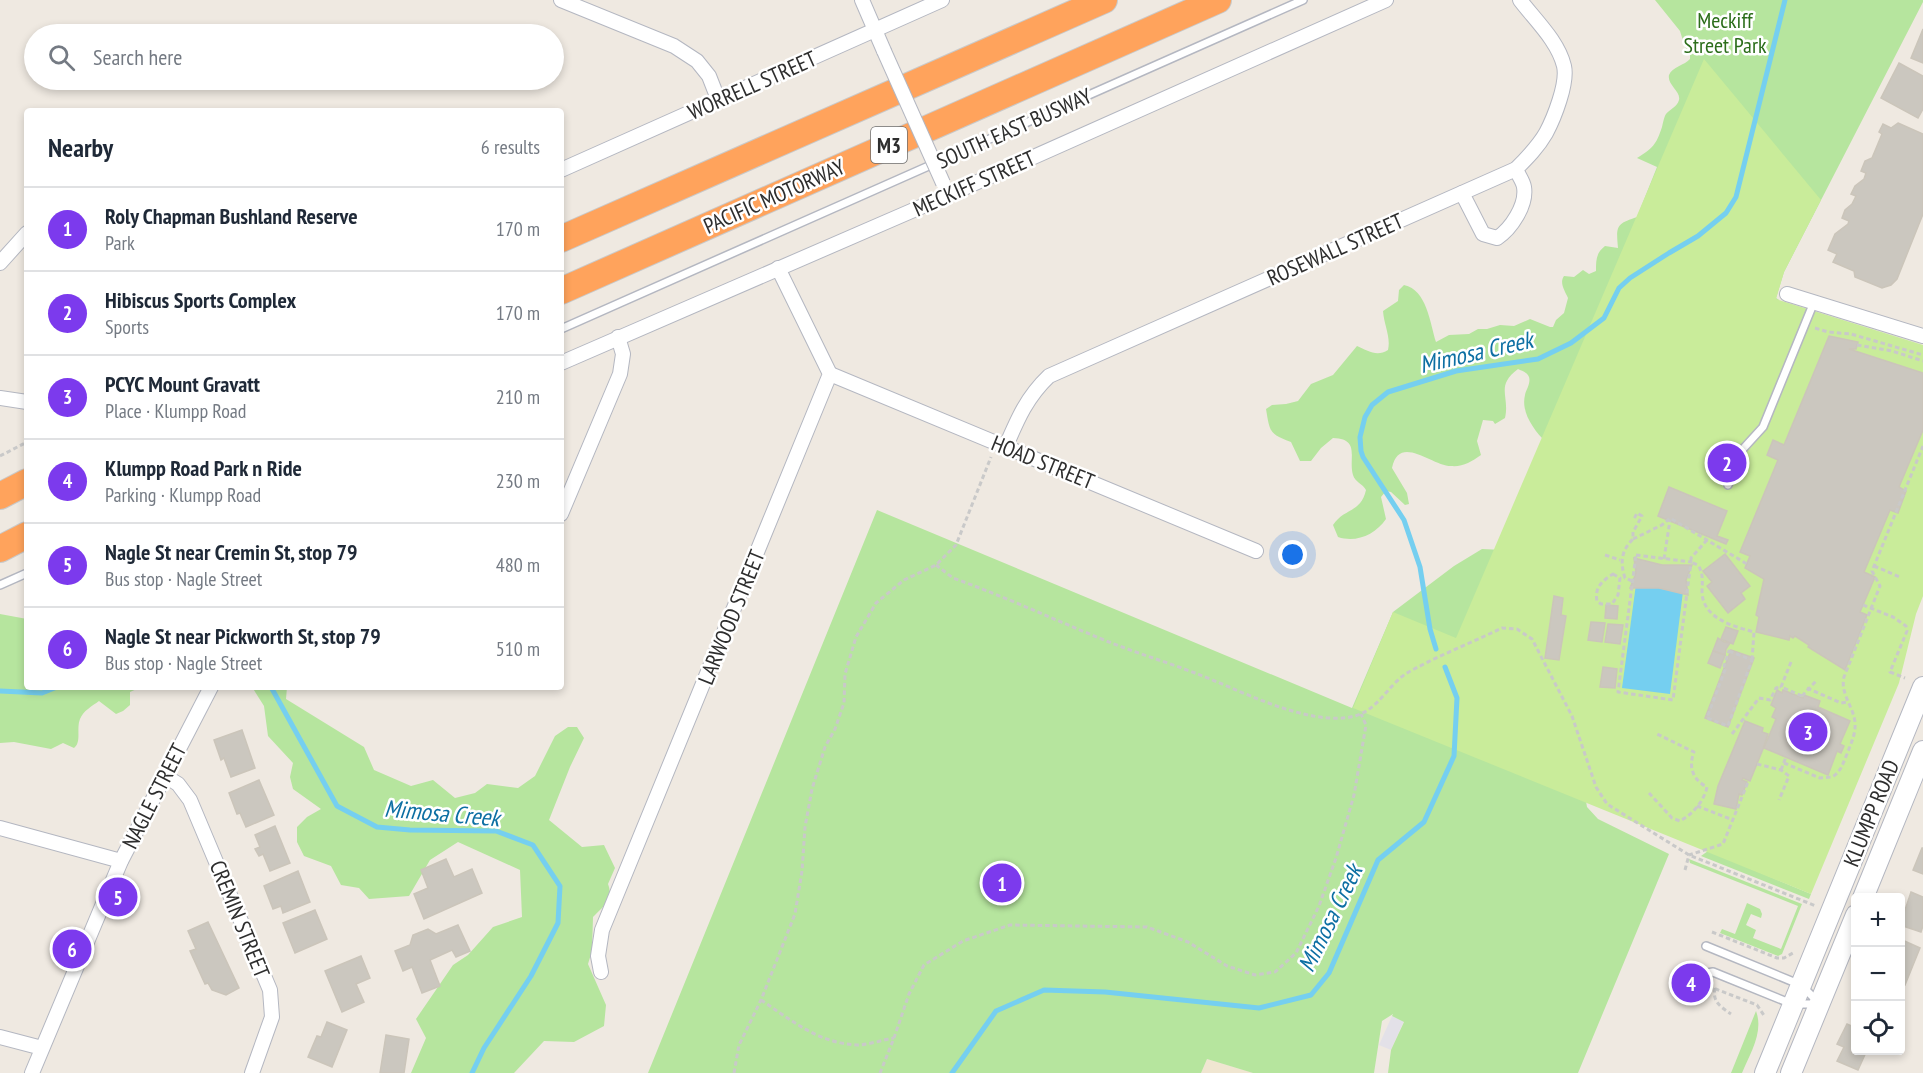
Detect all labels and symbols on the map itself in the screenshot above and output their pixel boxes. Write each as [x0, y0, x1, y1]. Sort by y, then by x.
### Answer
park label: Meckiff Street Park [1684, 6, 1767, 59]
street label: WORRELL STREET [683, 44, 821, 126]
street label: SOUTH EAST BUSWAY [932, 81, 1096, 175]
road number: M3 [871, 127, 907, 163]
street label: MECKIFF STREET [909, 144, 1040, 222]
street label: PACIFIC MOTORWAY [699, 152, 849, 240]
street label: ROSEWALL STREET [1263, 206, 1408, 292]
water label: Mimosa Creek [1416, 323, 1538, 380]
street label: HOAD STREET [987, 429, 1099, 495]
pin: 2 [1708, 440, 1746, 486]
your location [1278, 540, 1307, 569]
street label: LARWOOD STREET [691, 545, 771, 688]
pin: 3 [1788, 710, 1828, 754]
street label: NAGLE STREET [116, 739, 193, 853]
street label: KLUMPP ROAD [1837, 755, 1905, 871]
water label: Mimosa Creek [383, 793, 504, 834]
street label: CREMIN STREET [204, 856, 276, 982]
water label: Mimosa Creek [1291, 857, 1370, 977]
pin: 1 [982, 860, 1022, 906]
pin: 5 [98, 874, 138, 920]
pin: 6 [52, 926, 92, 972]
pin: 4 [1672, 960, 1710, 1006]

